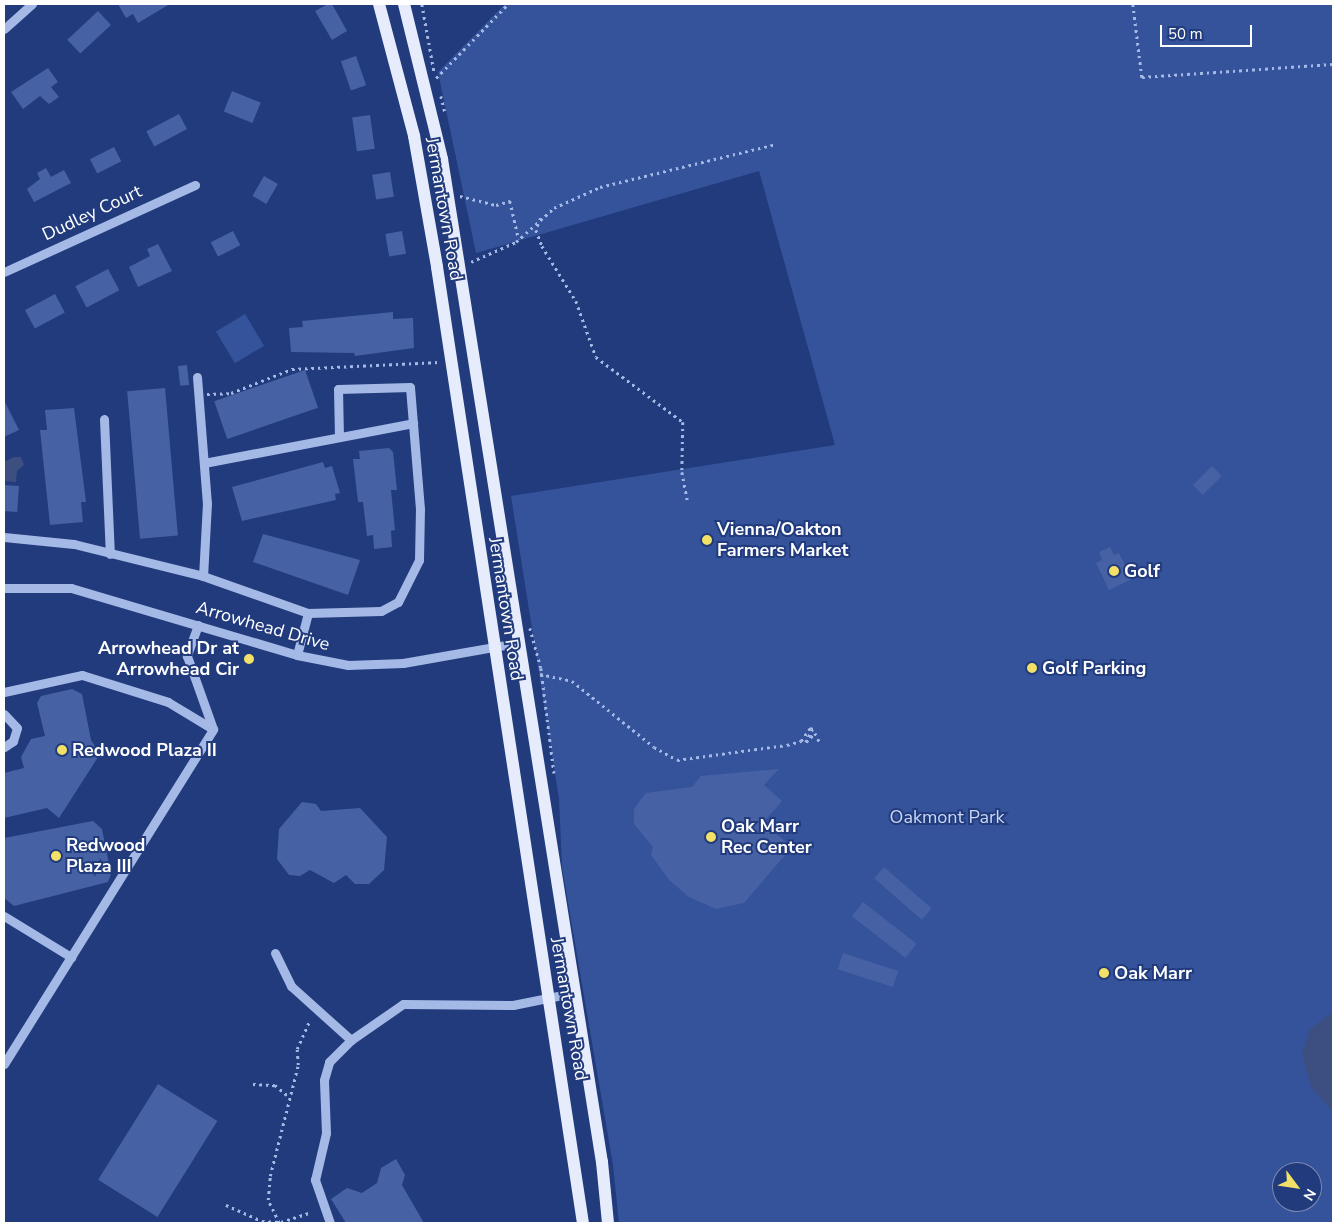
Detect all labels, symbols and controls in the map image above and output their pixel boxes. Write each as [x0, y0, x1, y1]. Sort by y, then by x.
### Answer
scale bar [1162, 15, 1254, 47]
text: 50 m [1168, 24, 1203, 44]
street label: Jermantown Road [421, 136, 467, 282]
street label: Dudley Court [39, 181, 145, 245]
place label: Vienna/Oakton Farmers Market [717, 519, 848, 562]
marker: Vienna/Oakton Farmers Market [701, 534, 713, 546]
street label: Jermantown Road [484, 536, 528, 682]
place label: Golf [1124, 560, 1160, 582]
marker: Golf [1108, 565, 1120, 577]
street label: Arrowhead Drive [194, 597, 332, 655]
place label: Arrowhead Dr at Arrowhead Cir [98, 638, 239, 681]
marker: Arrowhead Dr at Arrowhead Cir [243, 653, 255, 665]
place label: Golf Parking [1042, 657, 1146, 679]
marker: Golf Parking [1026, 662, 1038, 674]
place label: Redwood Plaza II [72, 739, 217, 761]
marker: Redwood Plaza II [56, 744, 68, 756]
park label: Oakmont Park [890, 806, 1004, 828]
place label: Oak Marr Rec Center [721, 816, 812, 859]
marker: Oak Marr Rec Center [705, 831, 717, 843]
place label: Redwood Plaza III [66, 835, 145, 878]
marker: Redwood Plaza III [50, 850, 62, 862]
street label: Jermantown Road [546, 936, 592, 1082]
place label: Oak Marr [1114, 962, 1192, 984]
marker: Oak Marr [1098, 967, 1110, 979]
north arrow [1272, 1162, 1322, 1212]
text: N [1299, 1185, 1320, 1204]

